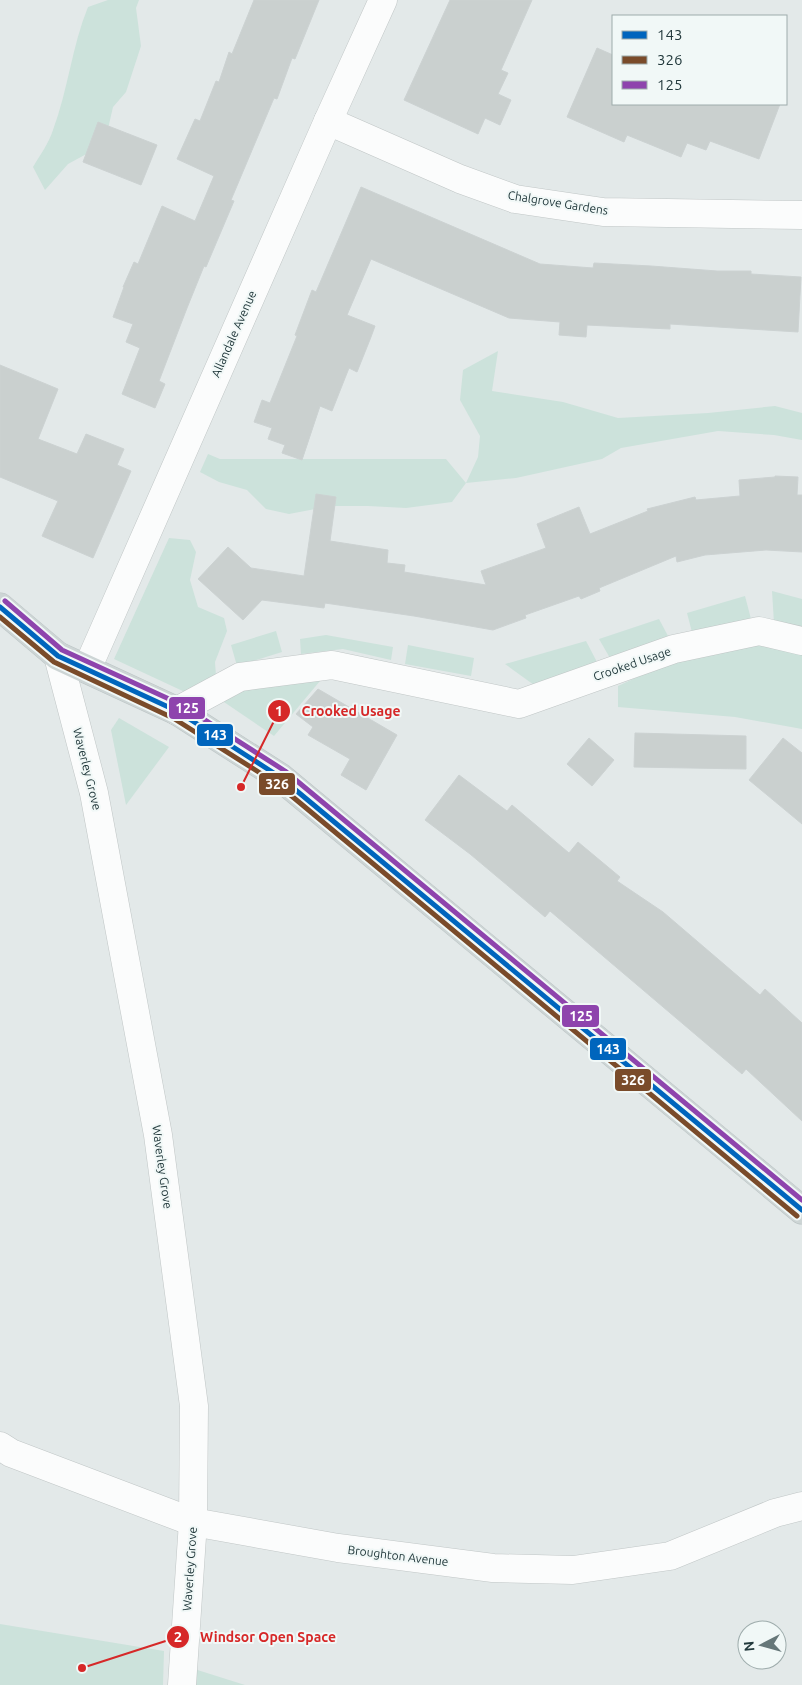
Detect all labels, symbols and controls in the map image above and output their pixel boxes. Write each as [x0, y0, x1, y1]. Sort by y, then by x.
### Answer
legend [612, 15, 787, 105]
text: 143 [657, 26, 682, 43]
text: 326 [657, 51, 682, 68]
text: 125 [657, 76, 682, 93]
street label: Chalgrove Gardens [507, 188, 609, 217]
street label: Allandale Avenue [209, 289, 258, 379]
street label: Crooked Usage [591, 644, 672, 683]
line badge: 125 [168, 696, 206, 720]
callout: Crooked Usage [266, 696, 410, 725]
text: 125 [175, 700, 199, 716]
text: 1 [275, 702, 283, 719]
text: Crooked Usage [302, 703, 400, 719]
line badge: 143 [196, 723, 234, 747]
street label: Waverley Grove [71, 726, 104, 811]
text: 143 [203, 727, 227, 743]
line badge: 326 [258, 772, 296, 796]
text: 326 [265, 776, 289, 792]
line badge: 125 [561, 1004, 600, 1028]
text: 125 [569, 1008, 593, 1024]
line badge: 143 [589, 1037, 627, 1061]
text: 143 [596, 1041, 620, 1057]
line badge: 326 [614, 1068, 652, 1092]
text: 326 [621, 1072, 645, 1088]
street label: Waverley Grove [150, 1124, 175, 1210]
street label: Waverley Grove [180, 1526, 199, 1611]
street label: Broughton Avenue [347, 1543, 449, 1568]
north arrow [737, 1620, 787, 1670]
callout: Windsor Open Space [165, 1622, 346, 1651]
text: 2 [174, 1628, 182, 1645]
text: Windsor Open Space [200, 1629, 336, 1645]
text: N [741, 1640, 758, 1652]

